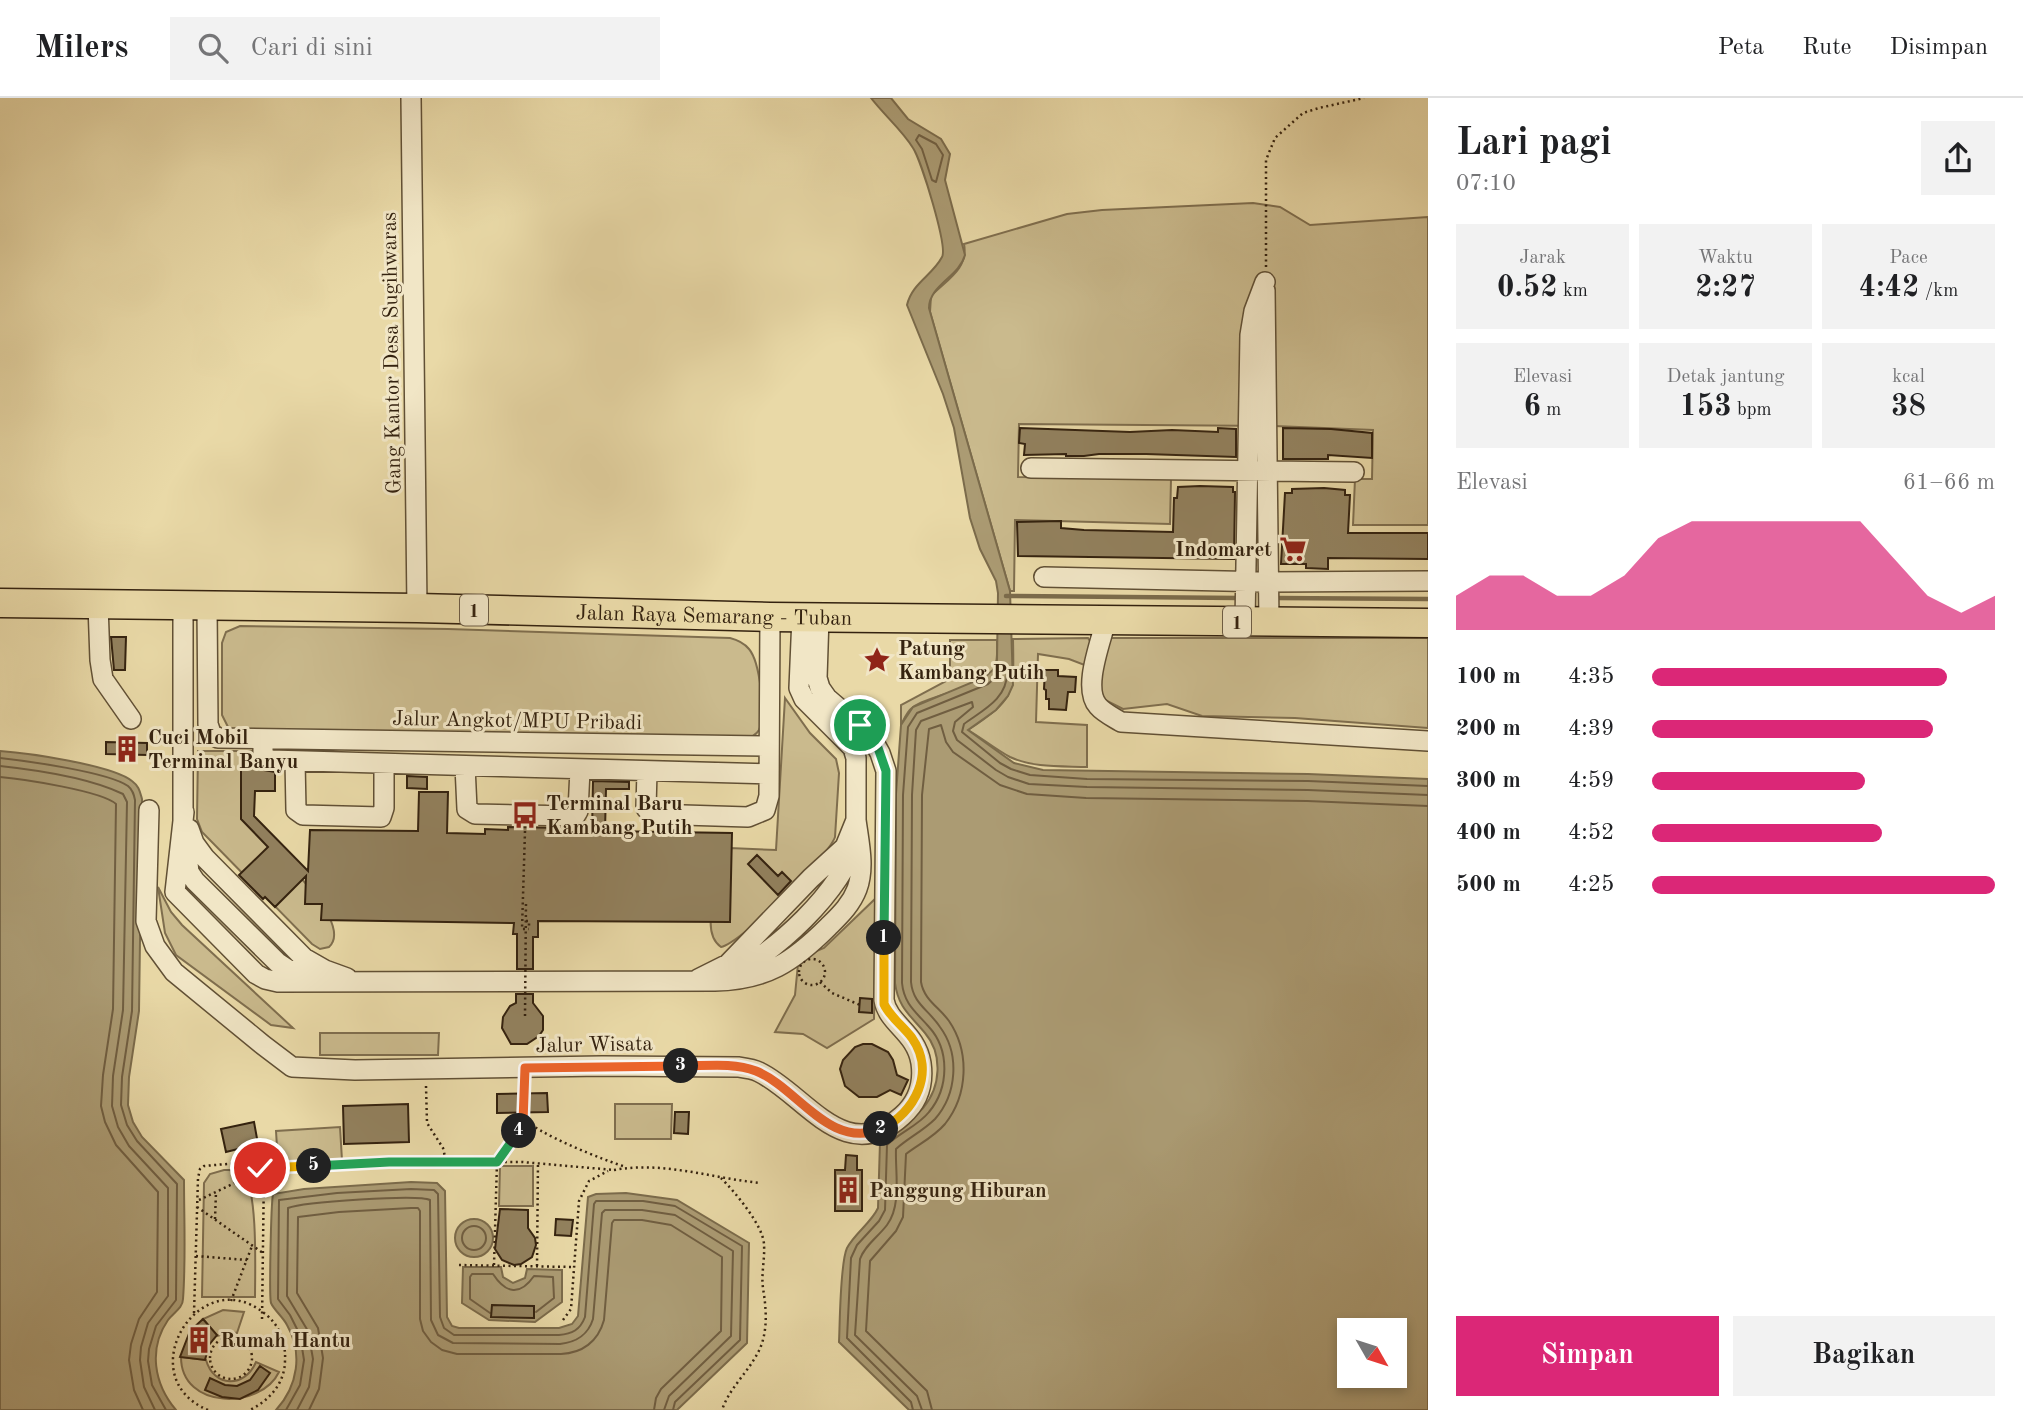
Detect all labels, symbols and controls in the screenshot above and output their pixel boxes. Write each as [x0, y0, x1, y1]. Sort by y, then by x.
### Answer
search box [170, 17, 660, 80]
icon: search [194, 29, 232, 67]
text: Milers [35, 32, 128, 65]
text: Cari di sini [250, 35, 373, 61]
text: Peta [1718, 36, 1764, 60]
text: Rute [1802, 36, 1852, 60]
text: Disimpan [1890, 36, 1988, 60]
button: share [1921, 121, 1995, 195]
text: Lari pagi [1456, 125, 1611, 163]
text: 07:10 [1456, 172, 1516, 195]
street label: Gang Kantor Desa Sugihwaras [380, 212, 405, 494]
text: Jarak [1519, 249, 1566, 268]
text: Waktu [1698, 249, 1753, 268]
text: Pace [1889, 249, 1928, 268]
text: 0.52 [1497, 273, 1558, 303]
text: 2:27 [1695, 273, 1756, 303]
text: 4:42 [1859, 273, 1919, 303]
text: km [1558, 282, 1588, 301]
text: /km [1919, 282, 1958, 301]
text: Elevasi [1513, 368, 1572, 387]
text: Detak jantung [1667, 368, 1784, 387]
text: kcal [1892, 368, 1925, 387]
text: 6 [1524, 392, 1541, 422]
text: 153 [1679, 392, 1732, 422]
text: 38 [1891, 392, 1926, 422]
text: m [1541, 401, 1561, 420]
text: bpm [1732, 401, 1772, 420]
text: Elevasi [1456, 471, 1528, 494]
text: 61–66 m [1903, 471, 1995, 494]
supermarket icon: Indomaret [1278, 534, 1308, 564]
place label: Indomaret [1175, 540, 1272, 561]
road number: 1 [460, 594, 488, 625]
street label: Jalan Raya Semarang - Tuban [575, 603, 852, 630]
road number: 1 [1223, 607, 1251, 638]
place label: Patung Kambang Putih [898, 639, 1045, 684]
place icon: Patung Kambang Putih [862, 645, 892, 675]
text: 100 m [1456, 665, 1521, 688]
text: 4:35 [1568, 665, 1614, 688]
pin [830, 695, 890, 755]
icon: arrive [841, 706, 879, 744]
street label: Jalur Angkot/MPU Pribadi [392, 709, 642, 734]
text: 200 m [1456, 717, 1521, 740]
text: 4:39 [1568, 717, 1614, 740]
place label: Cuci Mobil Terminal Banyu [148, 728, 298, 773]
building icon: Cuci Mobil Terminal Banyu [112, 734, 142, 764]
text: 300 m [1456, 769, 1521, 792]
text: 4:59 [1568, 769, 1614, 792]
place label: Terminal Baru Kambang Putih [546, 794, 693, 839]
bus stop icon: Terminal Baru Kambang Putih [510, 800, 540, 830]
text: 400 m [1456, 821, 1521, 844]
text: 4:52 [1568, 821, 1614, 844]
text: 500 m [1456, 873, 1521, 896]
text: 4:25 [1568, 873, 1614, 896]
pin: 1 [866, 920, 902, 956]
text: 1 [878, 928, 889, 947]
street label: Jalur Wisata [535, 1034, 653, 1057]
pin: 3 [664, 1048, 698, 1084]
text: 3 [675, 1056, 686, 1075]
pin: 2 [864, 1112, 898, 1146]
pin: 4 [502, 1114, 536, 1148]
text: 2 [875, 1119, 886, 1138]
text: 4 [513, 1121, 524, 1140]
pin [230, 1138, 290, 1198]
pin: 5 [296, 1148, 332, 1184]
icon: check [241, 1149, 279, 1187]
text: 5 [308, 1156, 319, 1175]
building icon: Panggung Hiburan [833, 1175, 863, 1205]
place label: Panggung Hiburan [869, 1181, 1047, 1202]
button: Simpan [1456, 1316, 1719, 1396]
button: Bagikan [1733, 1316, 1995, 1396]
north arrow [1337, 1318, 1407, 1388]
map controls [1337, 1318, 1407, 1388]
building icon: Rumah Hantu [184, 1325, 214, 1355]
place label: Rumah Hantu [220, 1331, 351, 1352]

